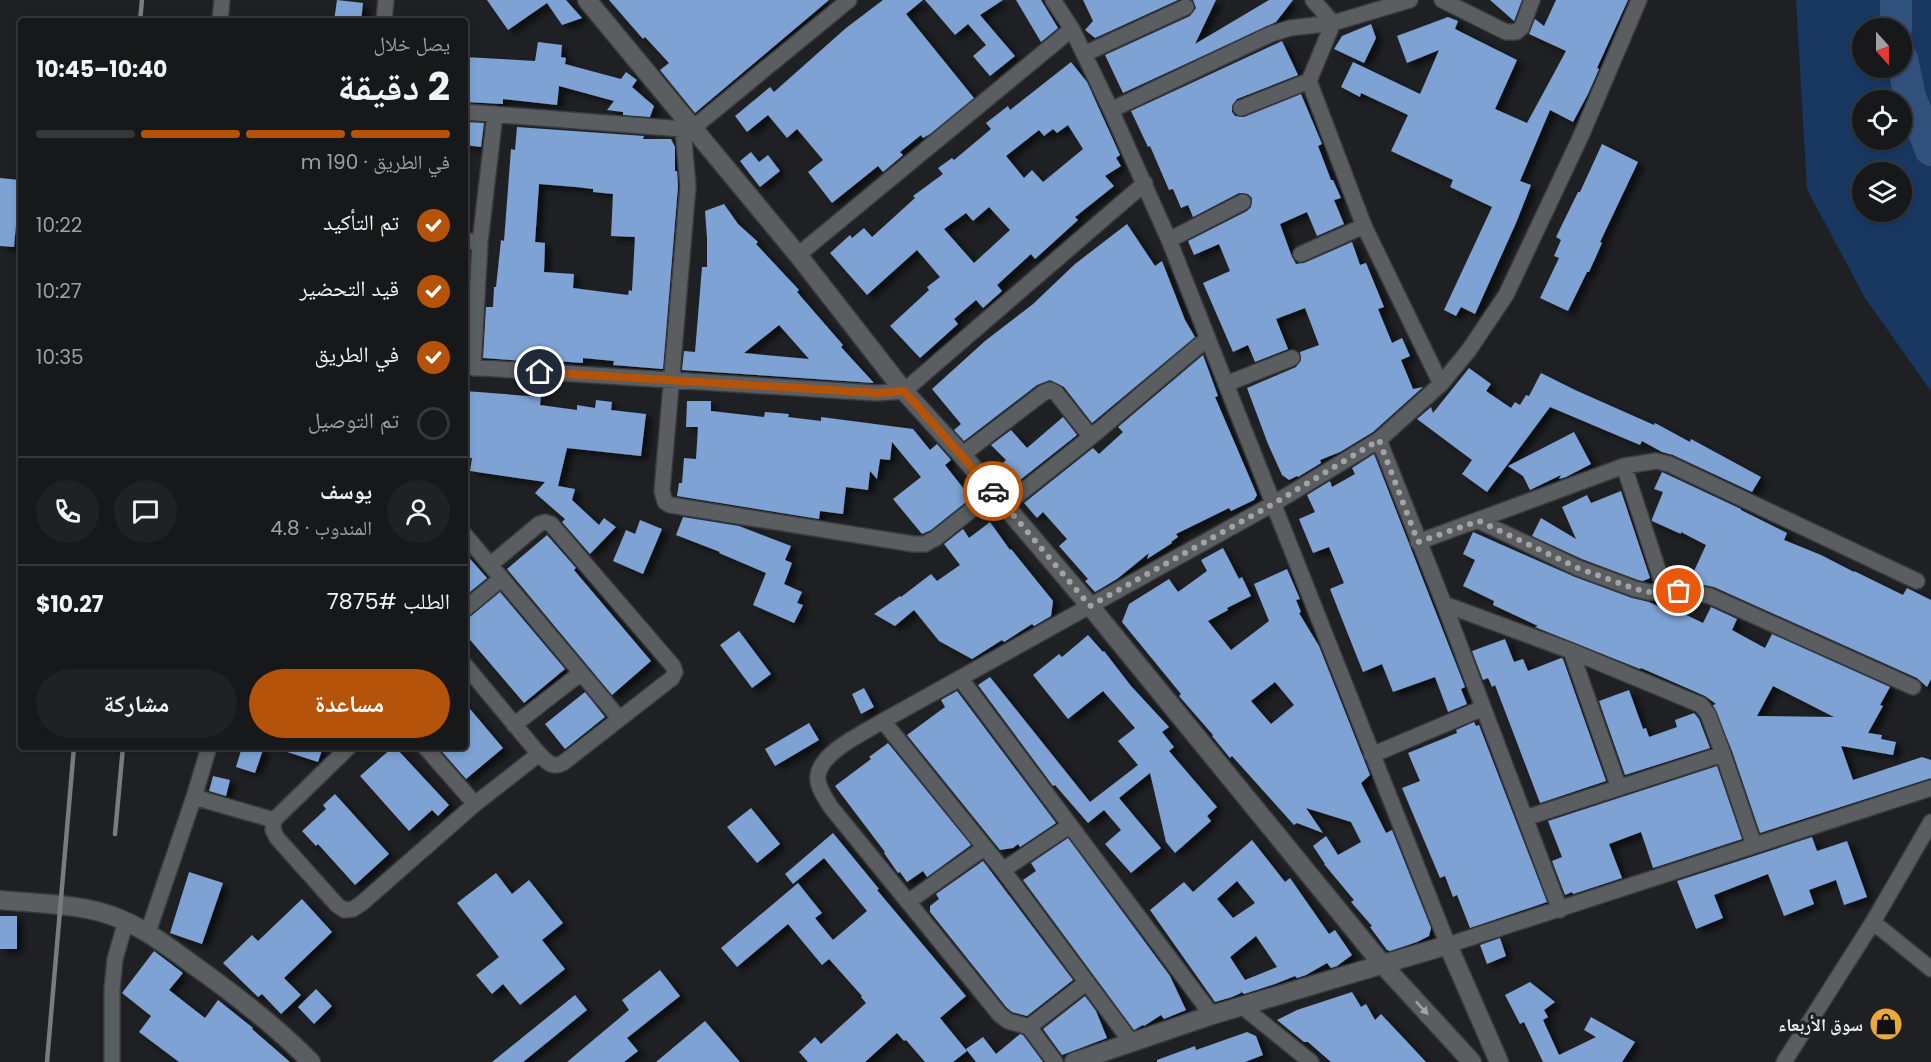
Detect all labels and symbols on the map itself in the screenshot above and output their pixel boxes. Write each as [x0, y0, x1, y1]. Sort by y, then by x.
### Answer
north arrow [1852, 18, 1912, 78]
pin [514, 346, 565, 397]
courier [963, 461, 1023, 521]
pin [1653, 565, 1704, 616]
one-way arrow [1415, 1000, 1428, 1015]
shop icon: سوق الأربعاء [1868, 1006, 1904, 1042]
place label: سوق الأربعاء [1778, 1012, 1863, 1037]

